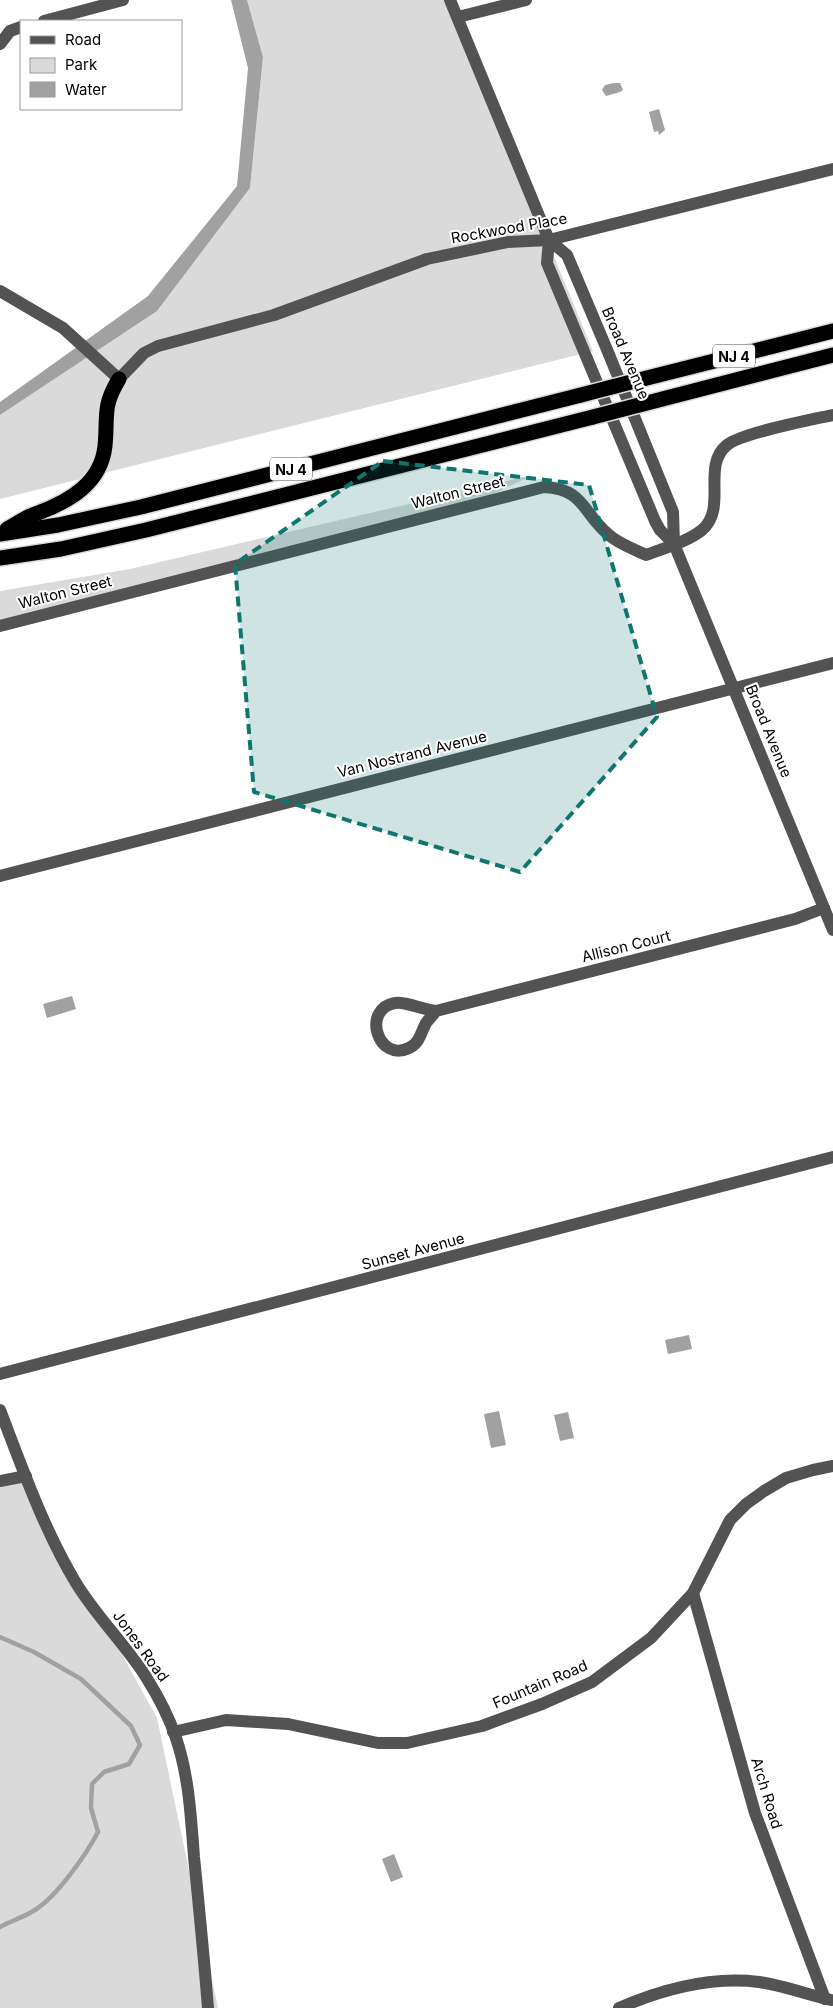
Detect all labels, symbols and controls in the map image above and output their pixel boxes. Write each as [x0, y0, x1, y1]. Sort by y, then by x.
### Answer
legend [20, 20, 182, 110]
text: Road [65, 30, 101, 49]
text: Park [65, 55, 98, 74]
text: Water [65, 80, 107, 99]
street label: Rockwood Place [449, 208, 569, 248]
street label: Broad Avenue [598, 304, 654, 402]
road number: NJ 4 [713, 344, 755, 368]
road number: NJ 4 [270, 458, 312, 480]
street label: Walton Street [409, 471, 507, 513]
street label: Walton Street [16, 571, 114, 613]
street label: Broad Avenue [742, 682, 796, 780]
street label: Van Nostrand Avenue [335, 726, 489, 782]
street label: Allison Court [580, 926, 672, 966]
street label: Sunset Avenue [359, 1228, 467, 1274]
street label: Jones Road [109, 1607, 173, 1685]
street label: Fountain Road [490, 1655, 590, 1713]
street label: Arch Road [747, 1755, 787, 1831]

